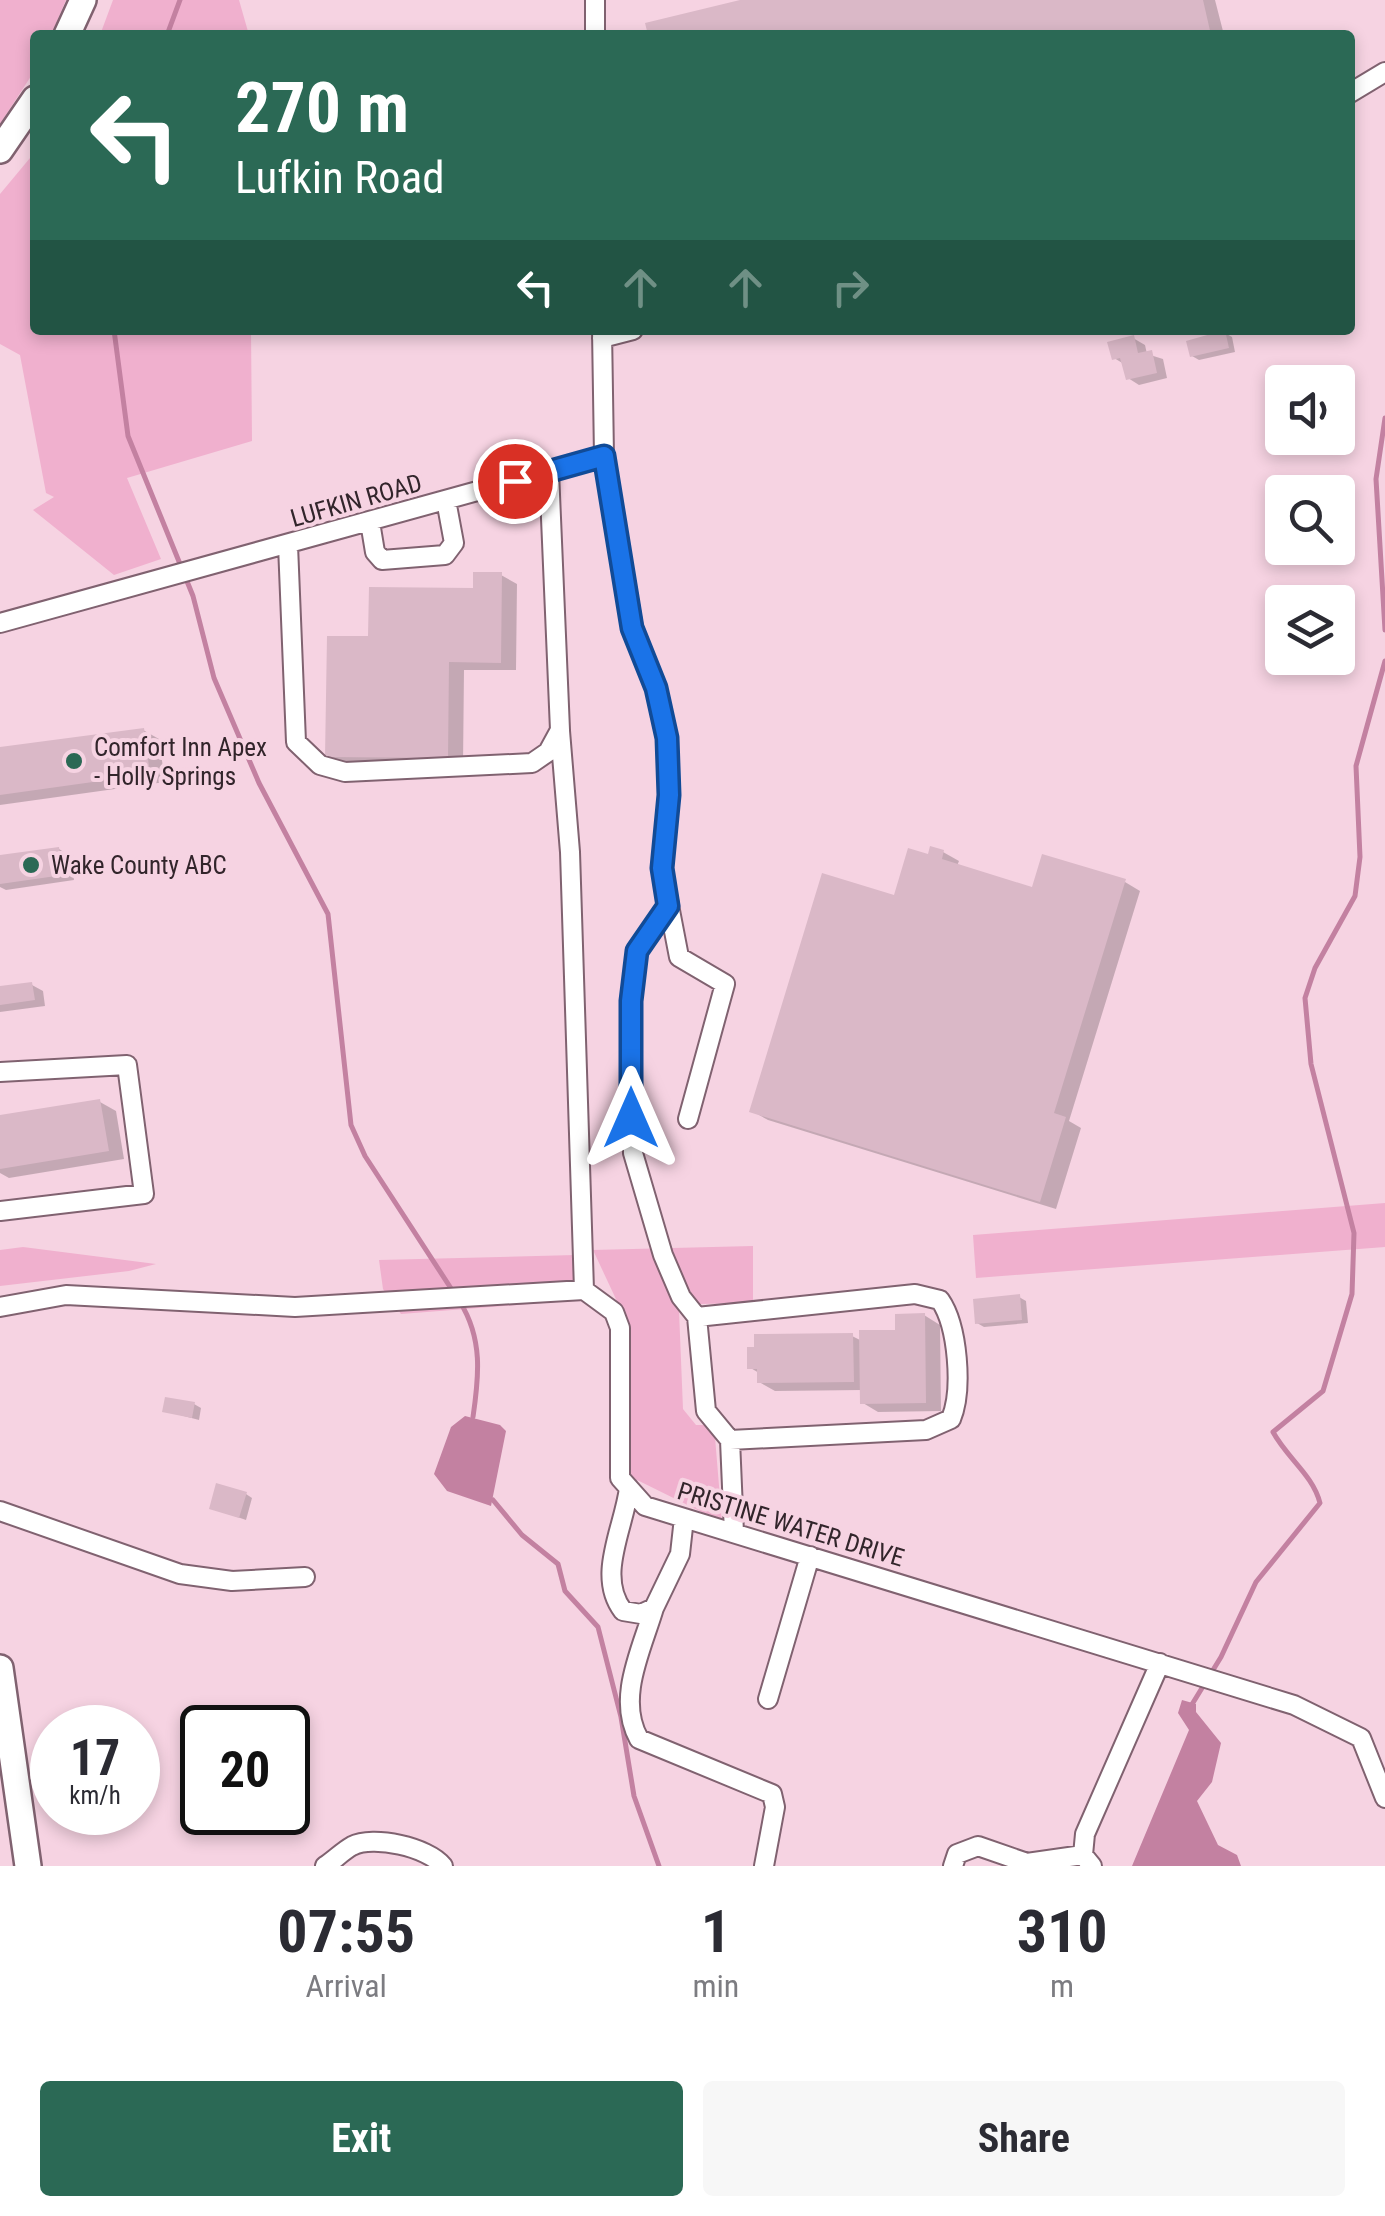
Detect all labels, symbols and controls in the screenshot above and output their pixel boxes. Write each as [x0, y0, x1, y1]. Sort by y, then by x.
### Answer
text: 270 m [235, 67, 409, 149]
icon: left [70, 70, 200, 200]
text: Lufkin Road [235, 151, 445, 204]
icon: left [508, 260, 563, 315]
icon: ahead [613, 260, 668, 315]
icon: ahead [718, 260, 773, 315]
icon: right [823, 260, 878, 315]
map controls [1265, 365, 1355, 675]
button: sound [1265, 365, 1355, 455]
pin [473, 439, 558, 524]
icon: arrive [488, 454, 543, 509]
street label: LUFKIN ROAD [287, 468, 425, 533]
button: search [1265, 475, 1355, 565]
button: layers [1265, 585, 1355, 675]
place label: Comfort Inn Apex - Holly Springs [94, 733, 267, 791]
marker: Comfort Inn Apex - Holly Springs [63, 750, 85, 772]
place label: Wake County ABC [51, 851, 227, 880]
marker: Wake County ABC [20, 854, 42, 876]
position arrow [579, 1066, 683, 1170]
street label: PRISTINE WATER DRIVE [674, 1476, 908, 1573]
speed limit sign: 20 [180, 1705, 310, 1835]
text: 17 [70, 1729, 120, 1787]
text: km/h [69, 1781, 121, 1810]
text: 07:55 [277, 1896, 415, 1967]
text: 1 [701, 1896, 731, 1967]
text: 310 [1017, 1896, 1108, 1967]
text: Arrival [305, 1967, 387, 2005]
text: min [692, 1967, 739, 2005]
text: m [1050, 1967, 1074, 2005]
button: Exit [40, 2081, 683, 2196]
button: Share [703, 2081, 1345, 2196]

